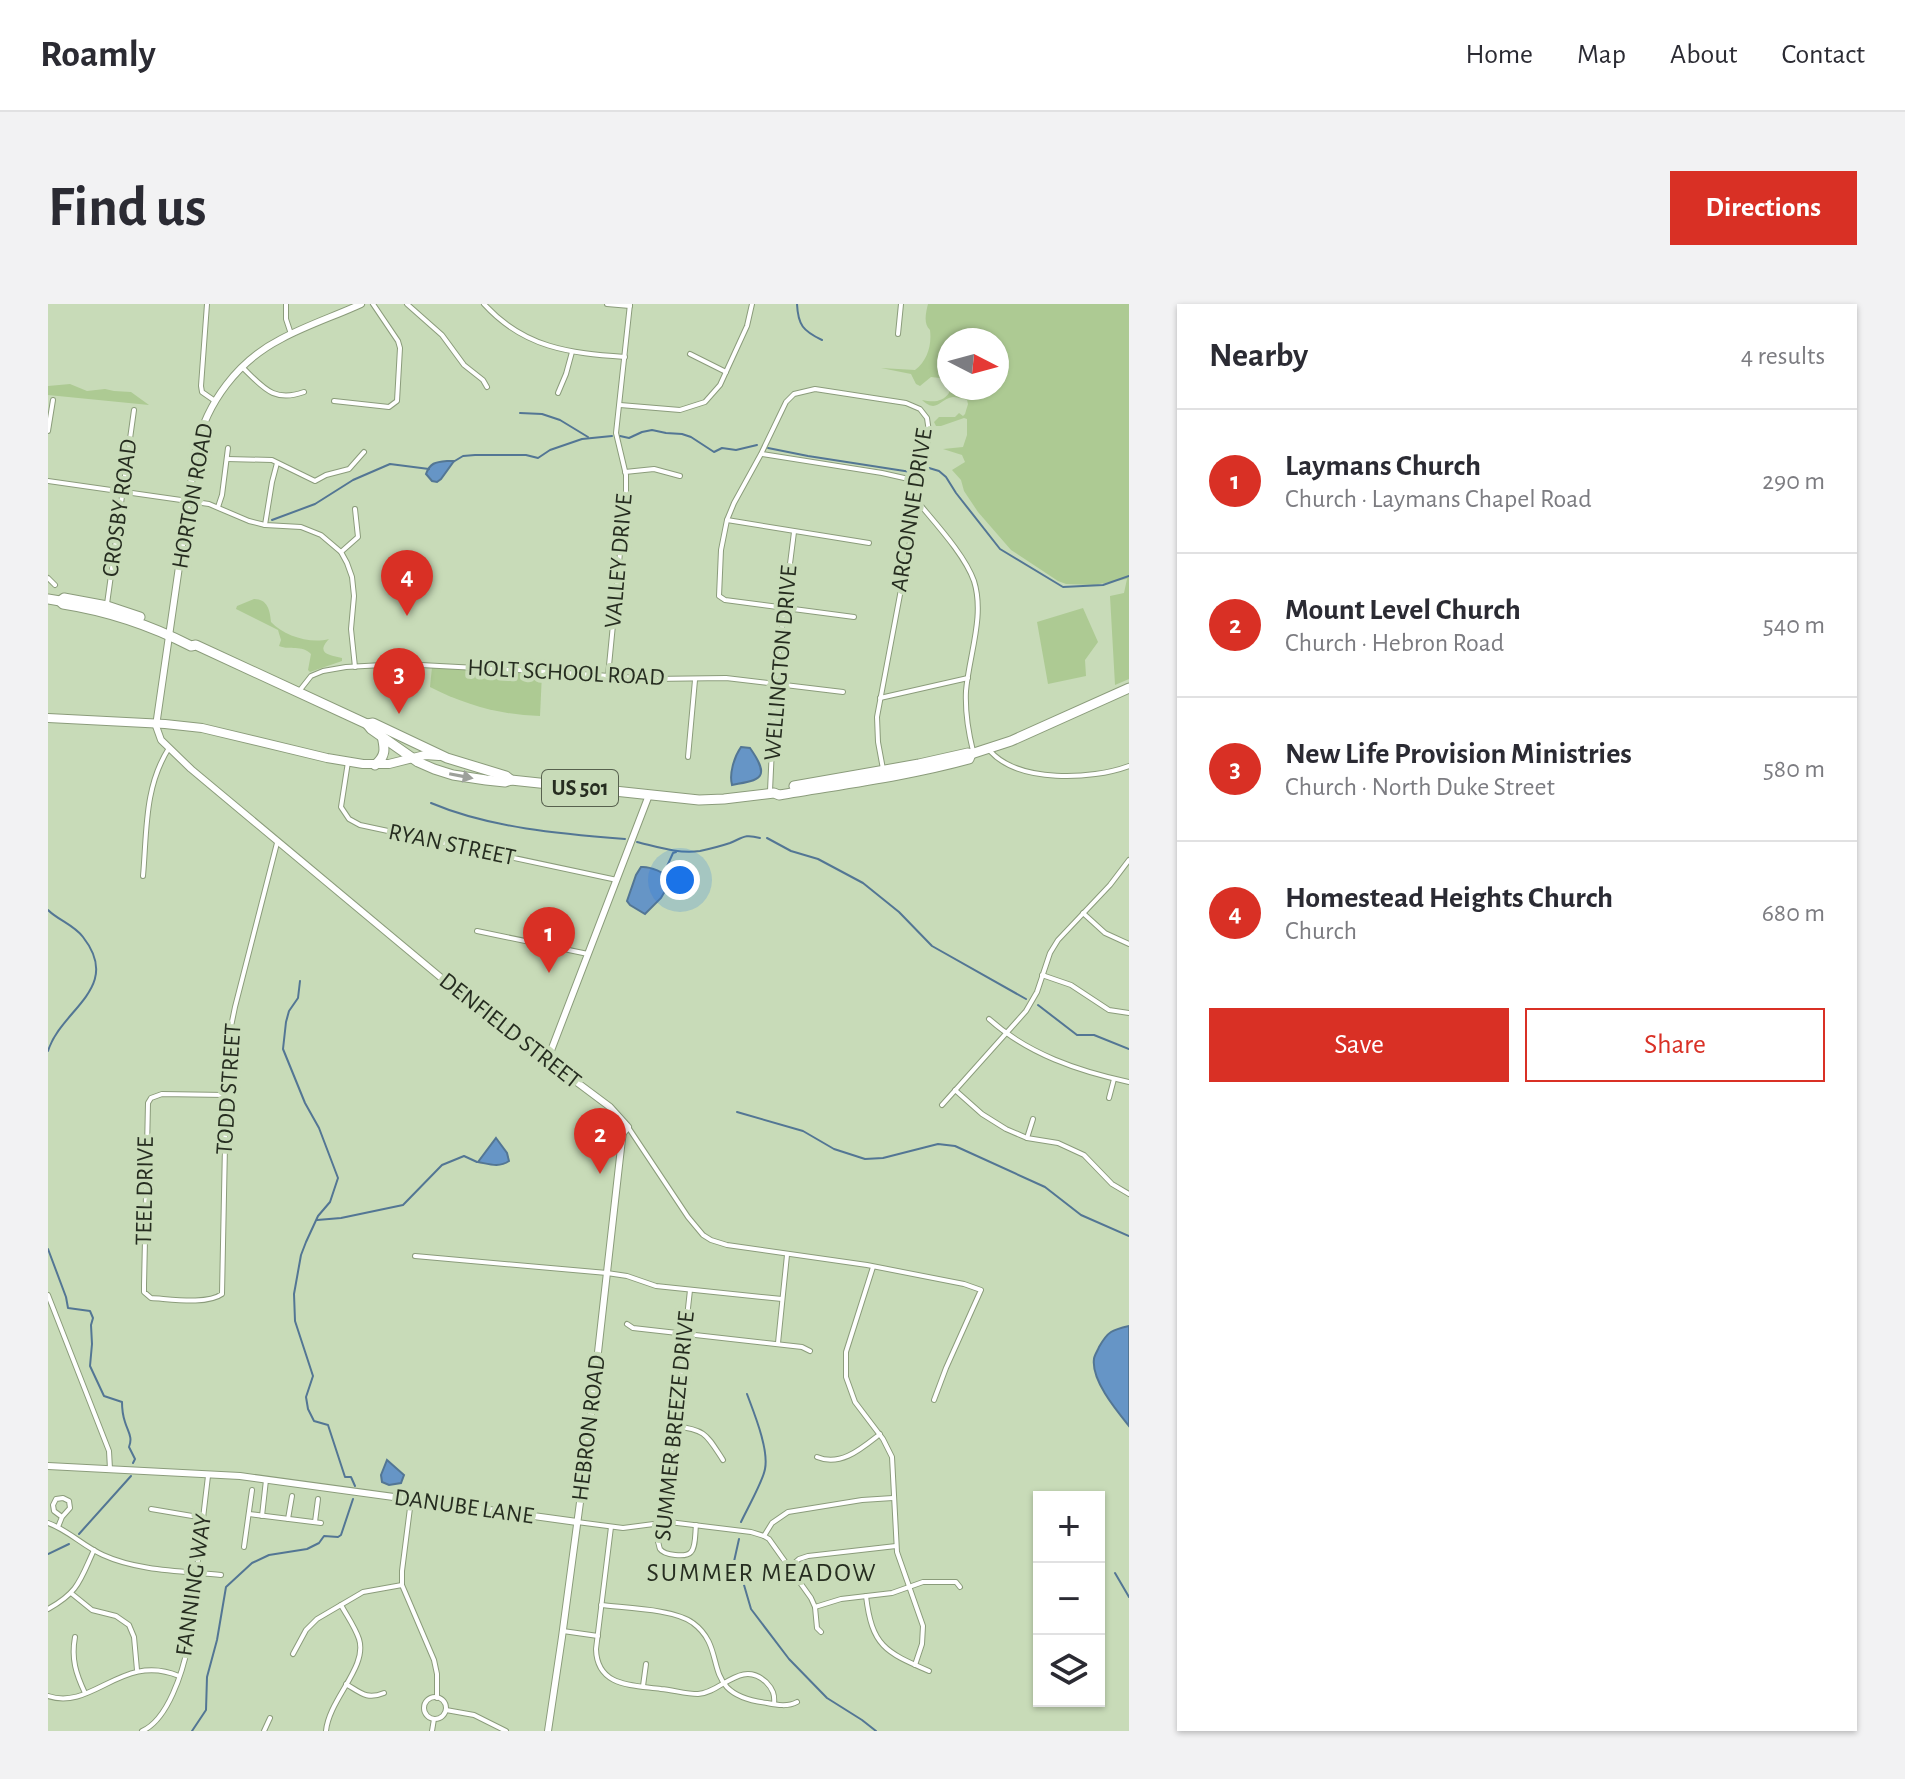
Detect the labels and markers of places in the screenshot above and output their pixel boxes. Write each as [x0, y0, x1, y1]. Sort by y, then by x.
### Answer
pin: 4 [381, 550, 433, 616]
pin: 3 [373, 648, 425, 714]
pin: 1 [523, 907, 575, 973]
pin: 2 [574, 1108, 626, 1174]

